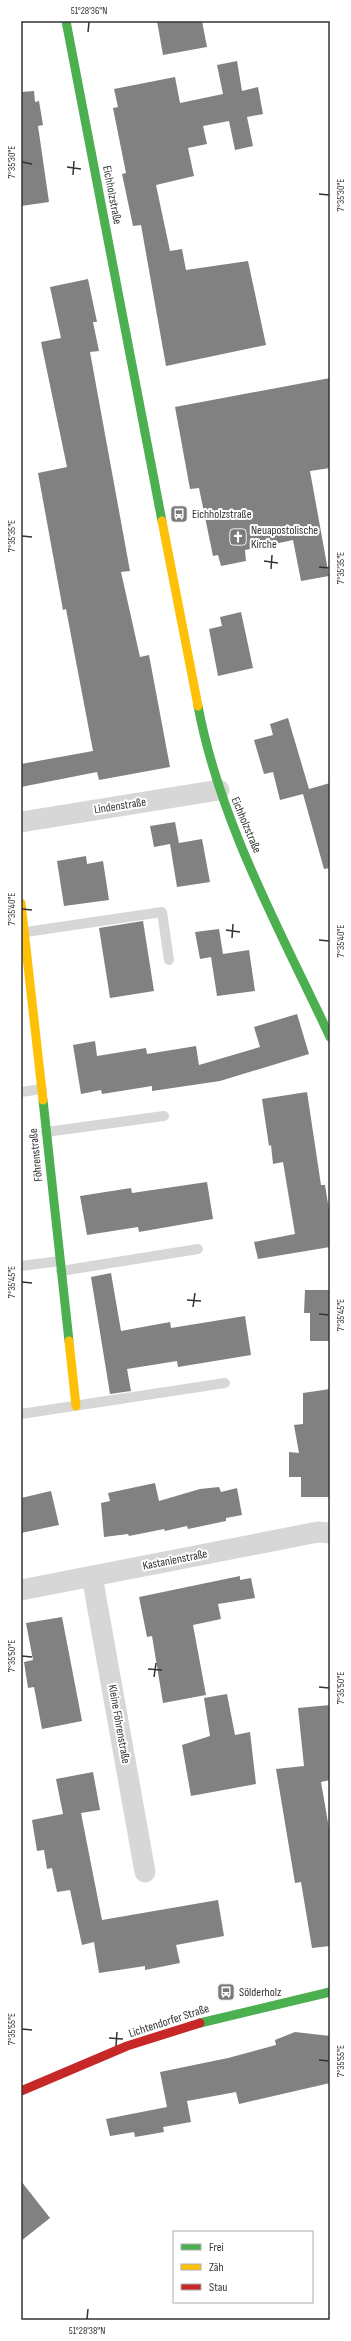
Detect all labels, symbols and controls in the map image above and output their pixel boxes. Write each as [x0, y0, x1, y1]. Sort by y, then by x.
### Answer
text: 51°28'36"N [71, 5, 107, 17]
text: 7°35'30"E [6, 146, 18, 178]
street label: Eichholzstraße [99, 164, 125, 226]
text: 7°35'30"E [335, 179, 347, 211]
bus stop icon: Eichholzstraße [169, 504, 189, 524]
place label: Eichholzstraße [192, 507, 252, 522]
text: 7°35'35"E [6, 520, 18, 552]
place label: Neuapostolische Kirche [251, 523, 318, 552]
church icon: Neuapostolische Kirche [228, 527, 248, 547]
text: 7°35'35"E [335, 552, 347, 584]
street label: Lindenstraße [93, 794, 147, 818]
street label: Eichholzstraße [227, 795, 265, 855]
text: 7°35'40"E [6, 893, 18, 925]
text: 7°35'40"E [335, 925, 347, 957]
street label: Föhrenstraße [26, 1127, 46, 1182]
text: 7°35'45"E [6, 1266, 18, 1298]
text: 7°35'45"E [335, 1299, 347, 1331]
street label: Kastanienstraße [141, 1546, 209, 1574]
text: 7°35'50"E [6, 1640, 18, 1672]
text: 7°35'50"E [335, 1672, 347, 1704]
street label: Kleine Föhrenstraße [105, 1683, 133, 1765]
bus stop icon: Sölderholz [216, 1982, 236, 2002]
place label: Sölderholz [239, 1985, 282, 2000]
street label: Lichtendorfer Straße [127, 2001, 211, 2041]
text: 7°35'55"E [6, 2013, 18, 2045]
text: 7°35'55"E [335, 2045, 347, 2077]
legend [173, 2231, 313, 2303]
text: Frei [209, 2240, 224, 2255]
text: Zäh [209, 2260, 224, 2275]
text: Stau [209, 2280, 227, 2295]
text: 51°28'38"N [69, 2325, 105, 2337]

